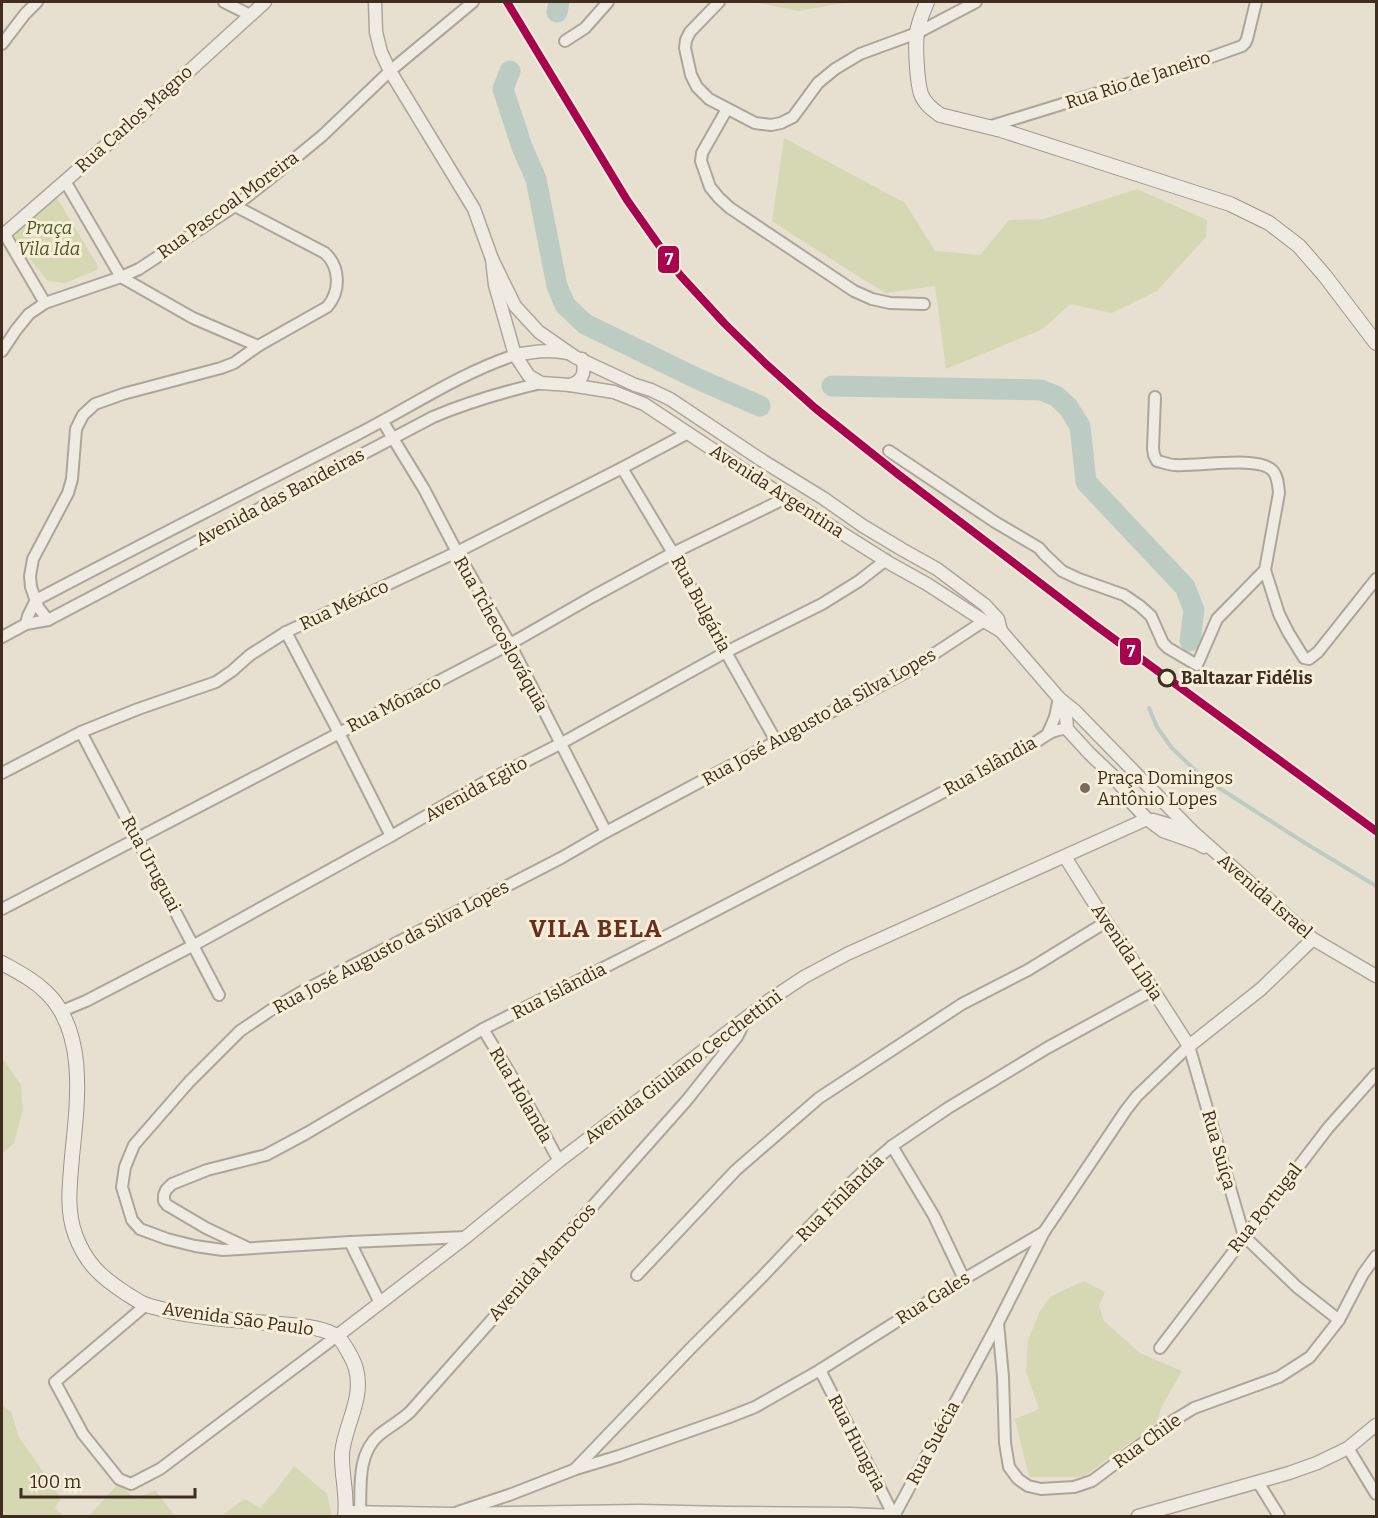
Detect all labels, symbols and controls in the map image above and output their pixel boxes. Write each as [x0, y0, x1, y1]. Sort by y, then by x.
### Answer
street label: Rua Rio de Janeiro [1063, 46, 1213, 114]
street label: Rua Carlos Magno [71, 61, 197, 177]
street label: Rua Pascoal Moreira [153, 146, 303, 264]
park label: Praça Vila Ida [18, 217, 80, 260]
line badge: 7 [657, 245, 680, 274]
text: 7 [665, 250, 674, 269]
street label: Avenida Argentina [706, 439, 848, 543]
street label: Avenida das Bandeiras [192, 443, 368, 551]
street label: Rua Tchecoslováquia [449, 552, 553, 716]
street label: Rua Bulgária [666, 552, 736, 656]
street label: Rua México [296, 575, 392, 635]
line badge: 7 [1119, 637, 1142, 666]
text: 7 [1127, 642, 1136, 661]
street label: Rua José Augusto da Silva Lopes [698, 643, 940, 791]
place label: Baltazar Fidélis [1181, 667, 1313, 689]
marker: Baltazar Fidélis [1158, 669, 1176, 687]
street label: Rua Mônaco [343, 671, 445, 737]
street label: Rua Islândia [940, 731, 1040, 801]
street label: Avenida Egito [421, 752, 531, 826]
place label: Praça Domingos Antônio Lopes [1097, 767, 1233, 810]
marker: Praça Domingos Antônio Lopes [1078, 781, 1092, 795]
street label: Rua Uruguai [117, 812, 185, 916]
street label: Avenida Israel [1213, 849, 1317, 943]
street label: Rua José Augusto da Silva Lopes [269, 875, 513, 1019]
street label: Avenida Líbia [1087, 899, 1168, 1005]
district label: VILA BELA [529, 915, 663, 943]
street label: Rua Islândia [508, 958, 610, 1024]
street label: Avenida Giuliano Cecchettini [580, 985, 786, 1149]
street label: Rua Holanda [485, 1043, 557, 1147]
street label: Rua Suíça [1197, 1108, 1241, 1193]
street label: Rua Finlândia [792, 1150, 888, 1246]
street label: Rua Portugal [1223, 1159, 1307, 1257]
street label: Avenida Marrocos [483, 1199, 601, 1325]
street label: Rua Gales [892, 1267, 974, 1329]
street label: Avenida São Paulo [161, 1297, 315, 1341]
street label: Rua Hungria [823, 1391, 891, 1495]
street label: Rua Suécia [902, 1397, 964, 1489]
street label: Rua Chile [1109, 1409, 1185, 1473]
scale bar [21, 1461, 195, 1499]
text: 100 m [30, 1471, 81, 1493]

